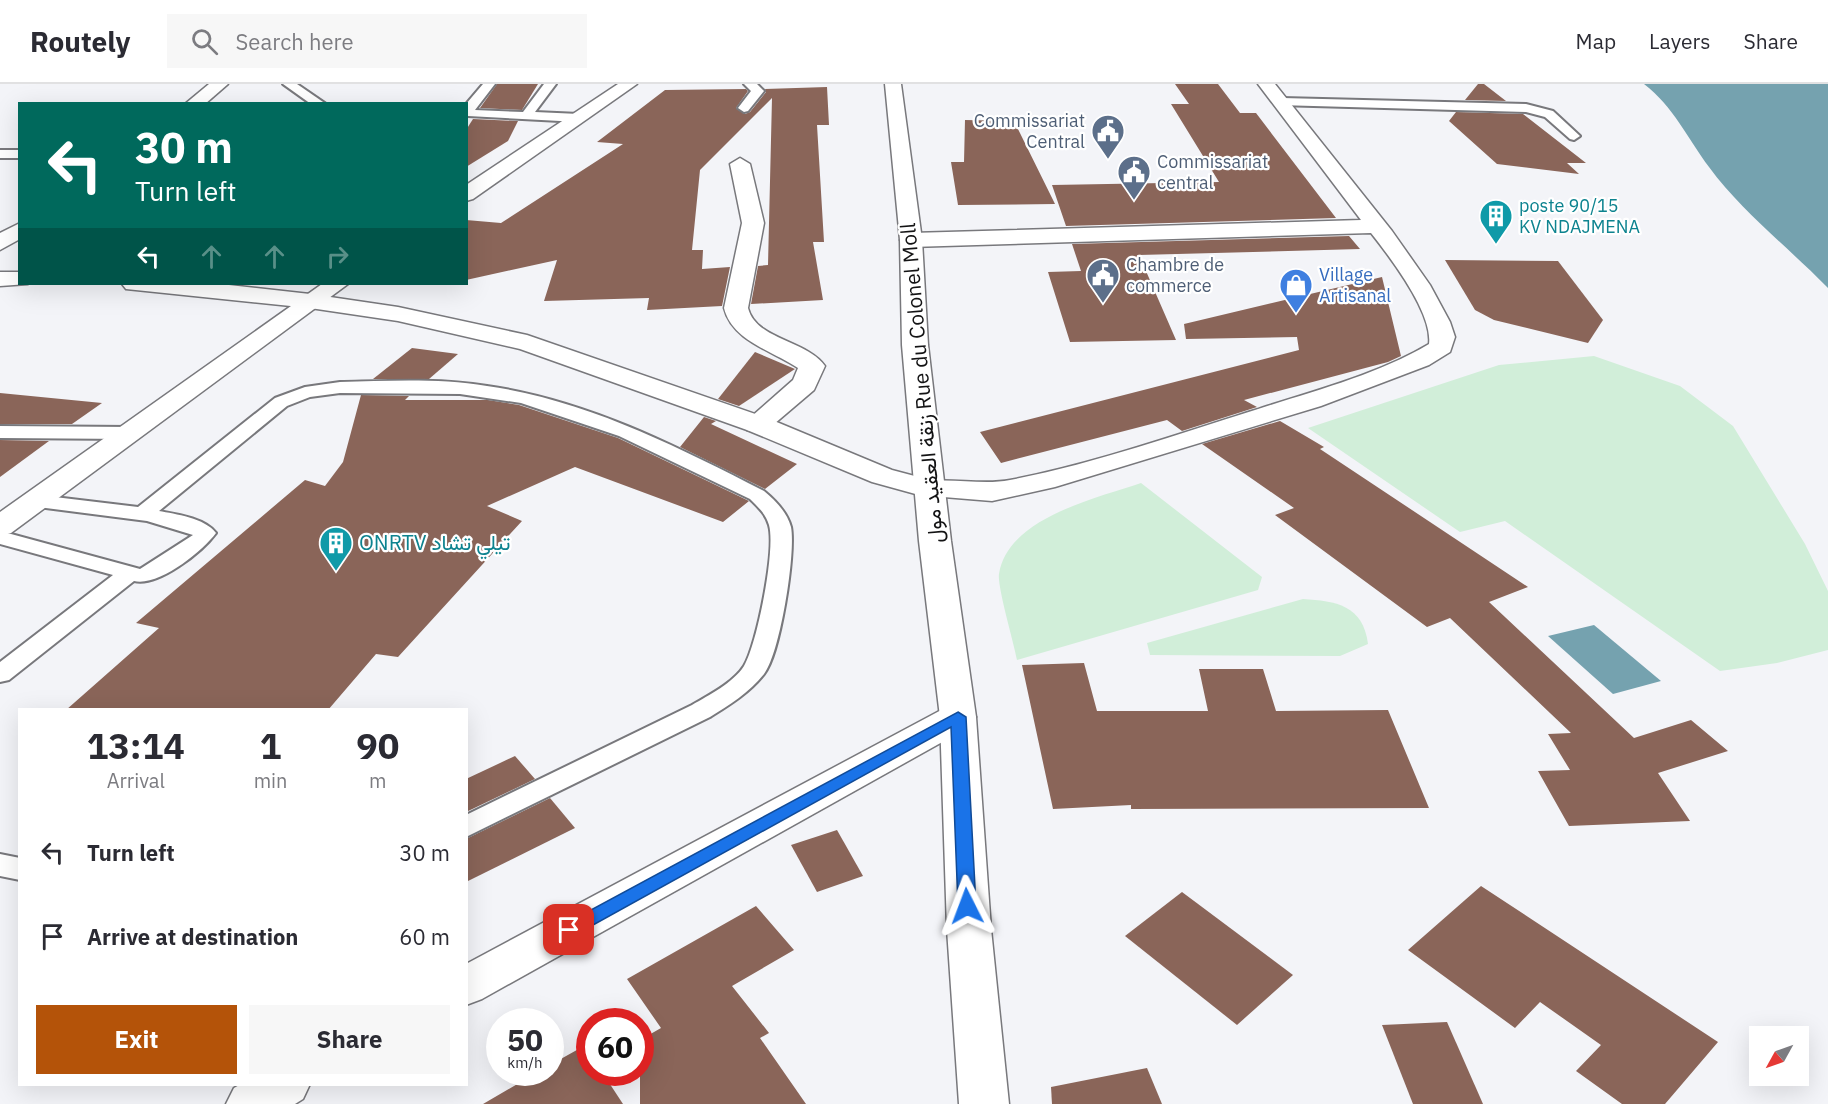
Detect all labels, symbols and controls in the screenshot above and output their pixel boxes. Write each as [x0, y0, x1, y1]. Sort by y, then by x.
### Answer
search box [167, 14, 587, 68]
text: Routely [30, 23, 131, 60]
icon: search [188, 25, 221, 58]
text: Search here [236, 27, 354, 56]
text: Map [1576, 27, 1616, 55]
text: Layers [1649, 27, 1711, 55]
text: Share [1744, 27, 1798, 55]
place label: Commissariat Central [974, 109, 1085, 153]
public building icon: Commissariat Central [1090, 113, 1126, 160]
text: 30 m [135, 120, 233, 175]
icon: left [36, 126, 114, 204]
place label: Commissariat central [1157, 150, 1268, 194]
public building icon: Commissariat central [1116, 154, 1152, 201]
text: Turn left [135, 173, 236, 208]
place label: poste 90/15 KV NDAJMENA [1519, 194, 1641, 238]
building icon: poste 90/15 KV NDAJMENA [1478, 198, 1514, 245]
street label: زنقة العقيد مول Rue du Colonel Moll [893, 221, 949, 544]
icon: left [132, 240, 165, 273]
icon: ahead [195, 240, 228, 273]
icon: ahead [258, 240, 291, 273]
icon: right [321, 240, 354, 273]
place label: Chambre de commerce [1126, 253, 1224, 297]
public building icon: Chambre de commerce [1085, 257, 1121, 304]
place label: Village Artisanal [1319, 263, 1391, 307]
shop icon: Village Artisanal [1278, 267, 1314, 314]
building icon: ONRTV تيلي تشاد [318, 525, 354, 572]
place label: ONRTV تيلي تشاد [359, 528, 511, 560]
text: 13:14 [87, 722, 185, 769]
text: 1 [260, 722, 281, 769]
text: 90 [356, 722, 399, 769]
text: Arrival [107, 767, 165, 794]
text: min [254, 767, 287, 794]
text: m [369, 767, 386, 794]
icon: left [36, 836, 69, 869]
text: Turn left [87, 838, 175, 867]
text: 30 m [399, 838, 450, 867]
position arrow [935, 874, 999, 938]
pin [543, 904, 594, 955]
icon: arrive [552, 913, 585, 946]
icon: arrive [36, 920, 69, 953]
text: Arrive at destination [87, 922, 298, 951]
text: 60 m [399, 922, 450, 951]
button: Exit [36, 1005, 237, 1074]
button: Share [249, 1005, 450, 1074]
speed limit sign: 60 [576, 1008, 654, 1086]
text: 50 [507, 1020, 543, 1059]
north arrow [1749, 1026, 1809, 1086]
map controls [1749, 1026, 1809, 1086]
text: km/h [507, 1053, 543, 1072]

